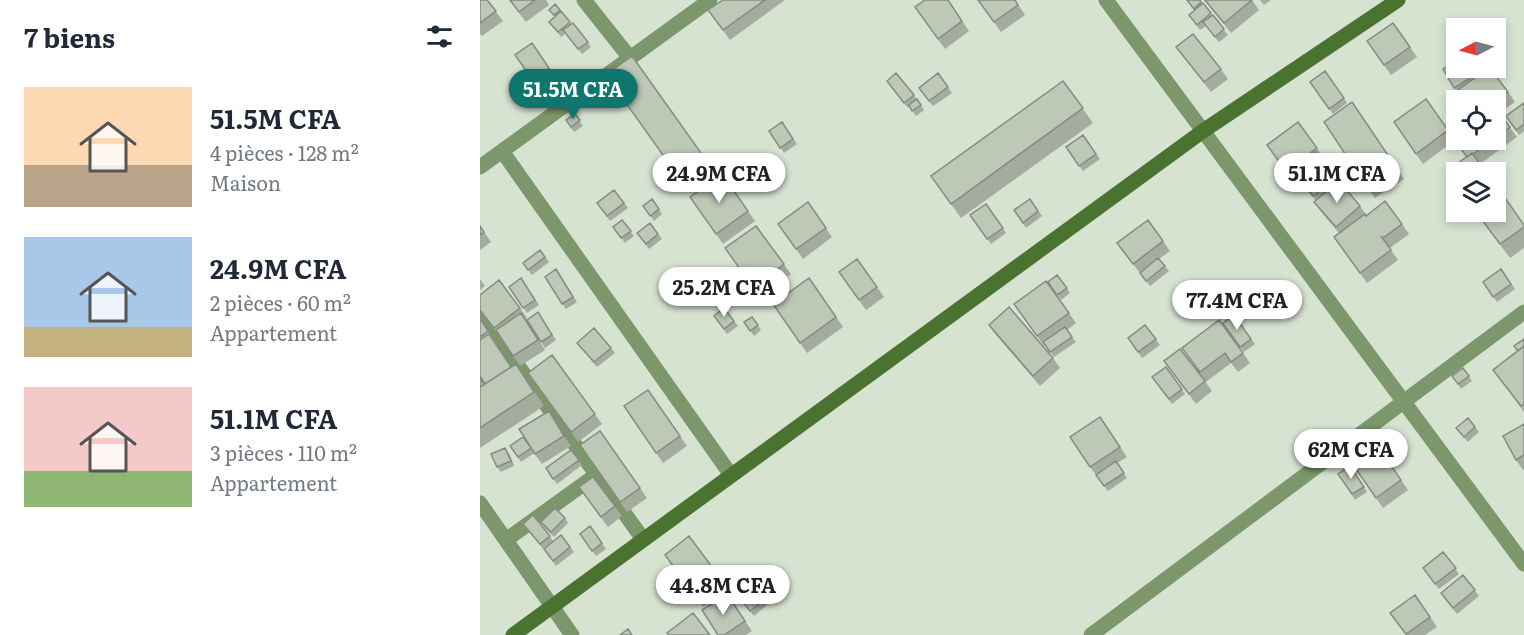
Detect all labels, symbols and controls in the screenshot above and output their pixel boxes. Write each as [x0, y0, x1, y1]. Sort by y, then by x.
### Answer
text: 7 biens [24, 17, 115, 56]
north arrow [1446, 18, 1506, 78]
map controls [1446, 18, 1506, 222]
icon: filters [423, 20, 456, 53]
pin: 51.5M CFA [504, 69, 642, 120]
text: 51.5M CFA [523, 73, 623, 103]
button: locate [1446, 90, 1506, 150]
text: 51.5M CFA [210, 98, 341, 137]
icon: home [72, 111, 144, 183]
text: 4 pièces · 128 m² [210, 137, 359, 167]
pin: 24.9M CFA [650, 153, 788, 204]
pin: 51.1M CFA [1268, 153, 1406, 204]
text: 24.9M CFA [667, 157, 771, 187]
text: 51.1M CFA [1288, 157, 1386, 187]
button: layers [1446, 162, 1506, 222]
text: Maison [210, 167, 281, 197]
text: 24.9M CFA [210, 248, 346, 287]
icon: home [72, 261, 144, 333]
pin: 25.2M CFA [655, 267, 793, 318]
text: 25.2M CFA [673, 271, 775, 301]
pin: 77.4M CFA [1168, 280, 1306, 331]
text: 77.4M CFA [1186, 284, 1288, 314]
text: 2 pièces · 60 m² [210, 287, 351, 317]
text: Appartement [210, 317, 337, 347]
text: 51.1M CFA [210, 398, 337, 437]
icon: home [72, 411, 144, 483]
pin: 62M CFA [1296, 429, 1406, 480]
text: 62M CFA [1308, 433, 1394, 463]
text: 3 pièces · 110 m² [210, 437, 357, 467]
text: Appartement [210, 467, 337, 497]
pin: 44.8M CFA [654, 565, 792, 616]
text: 44.8M CFA [670, 569, 776, 599]

